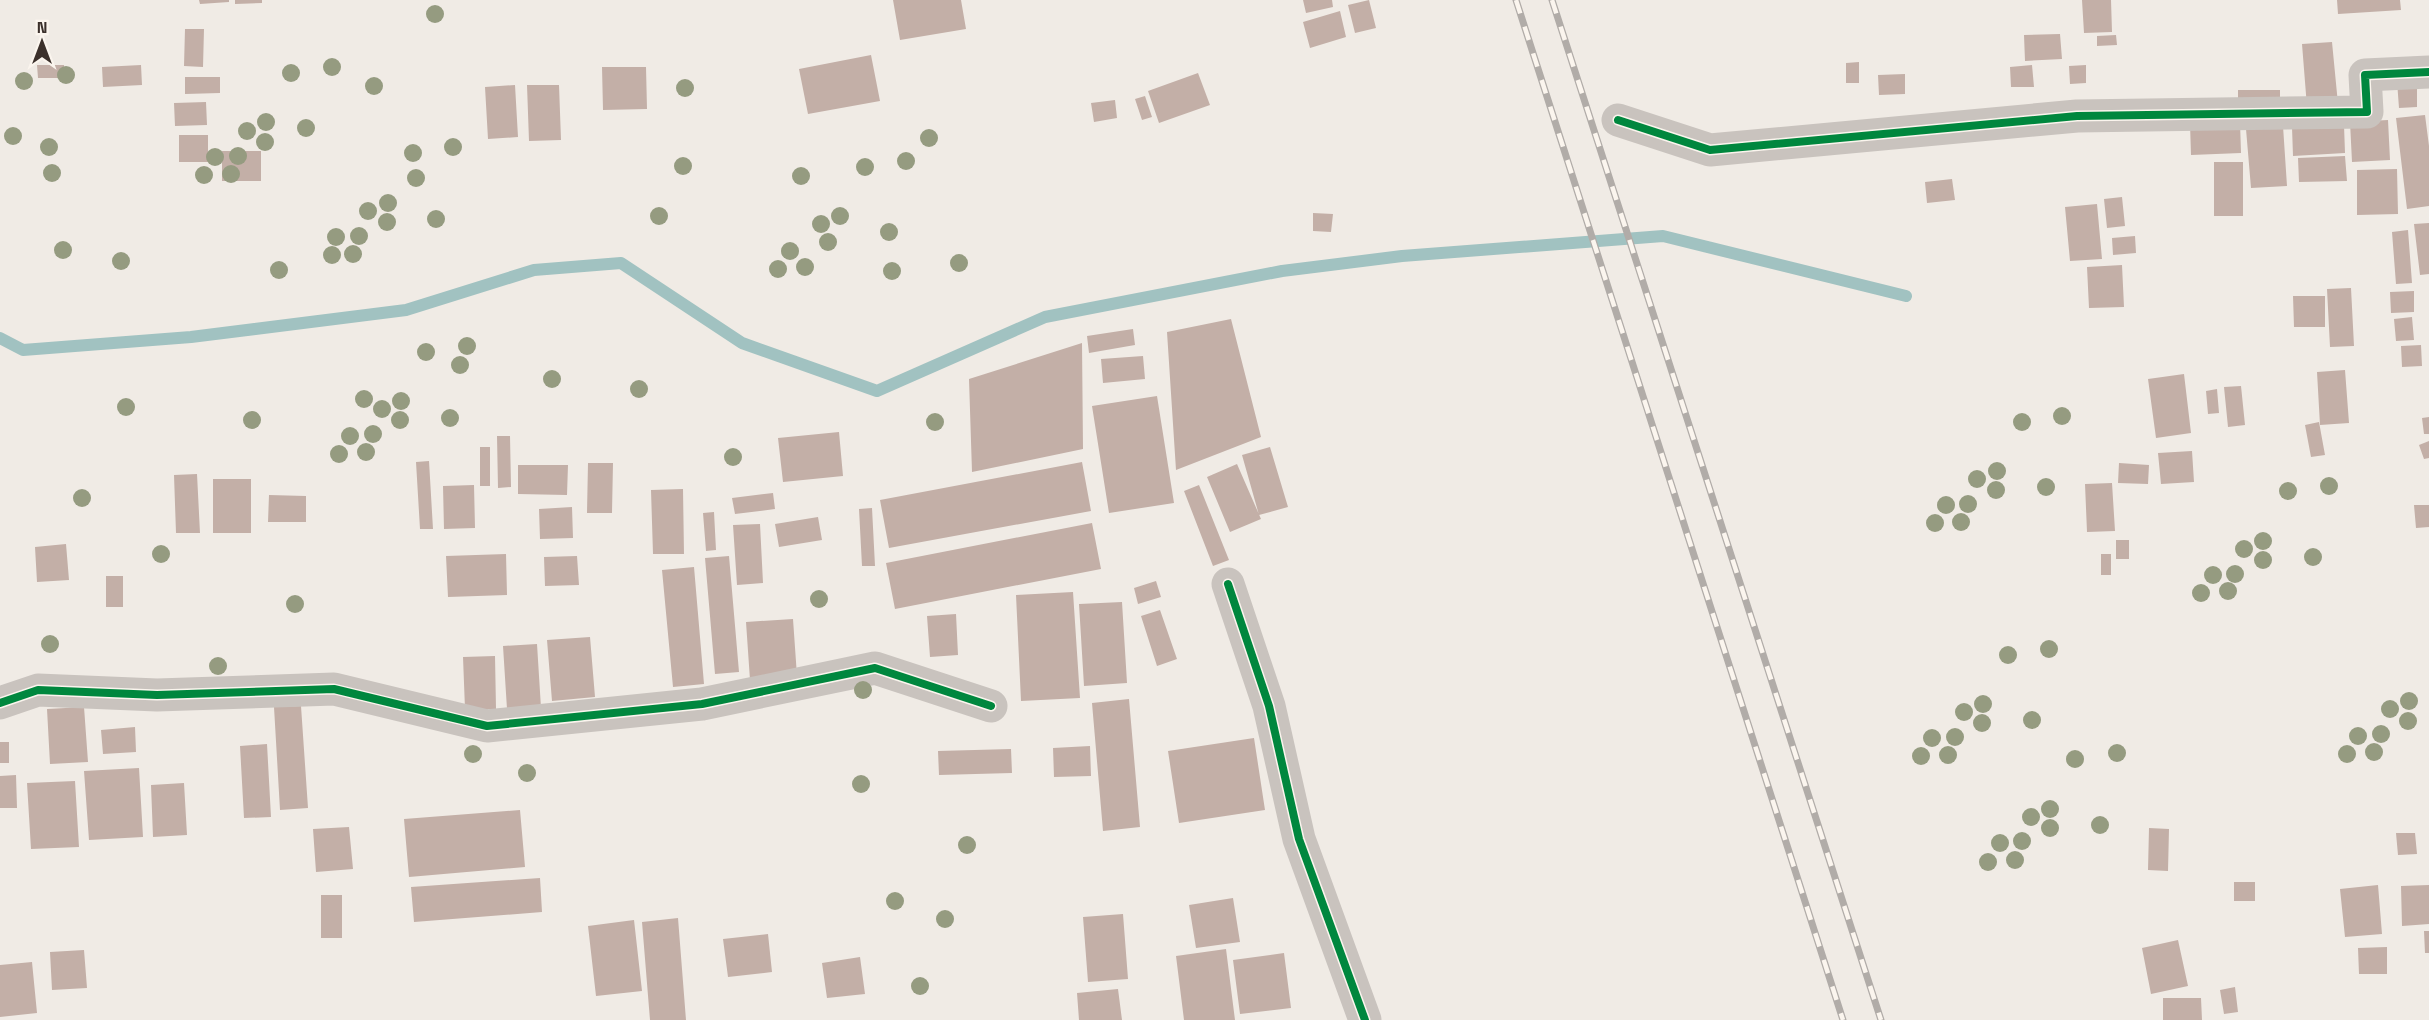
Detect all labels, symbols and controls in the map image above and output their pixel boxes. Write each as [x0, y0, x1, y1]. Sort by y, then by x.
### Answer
north arrow [12, 12, 72, 72]
text: N [37, 17, 47, 38]

